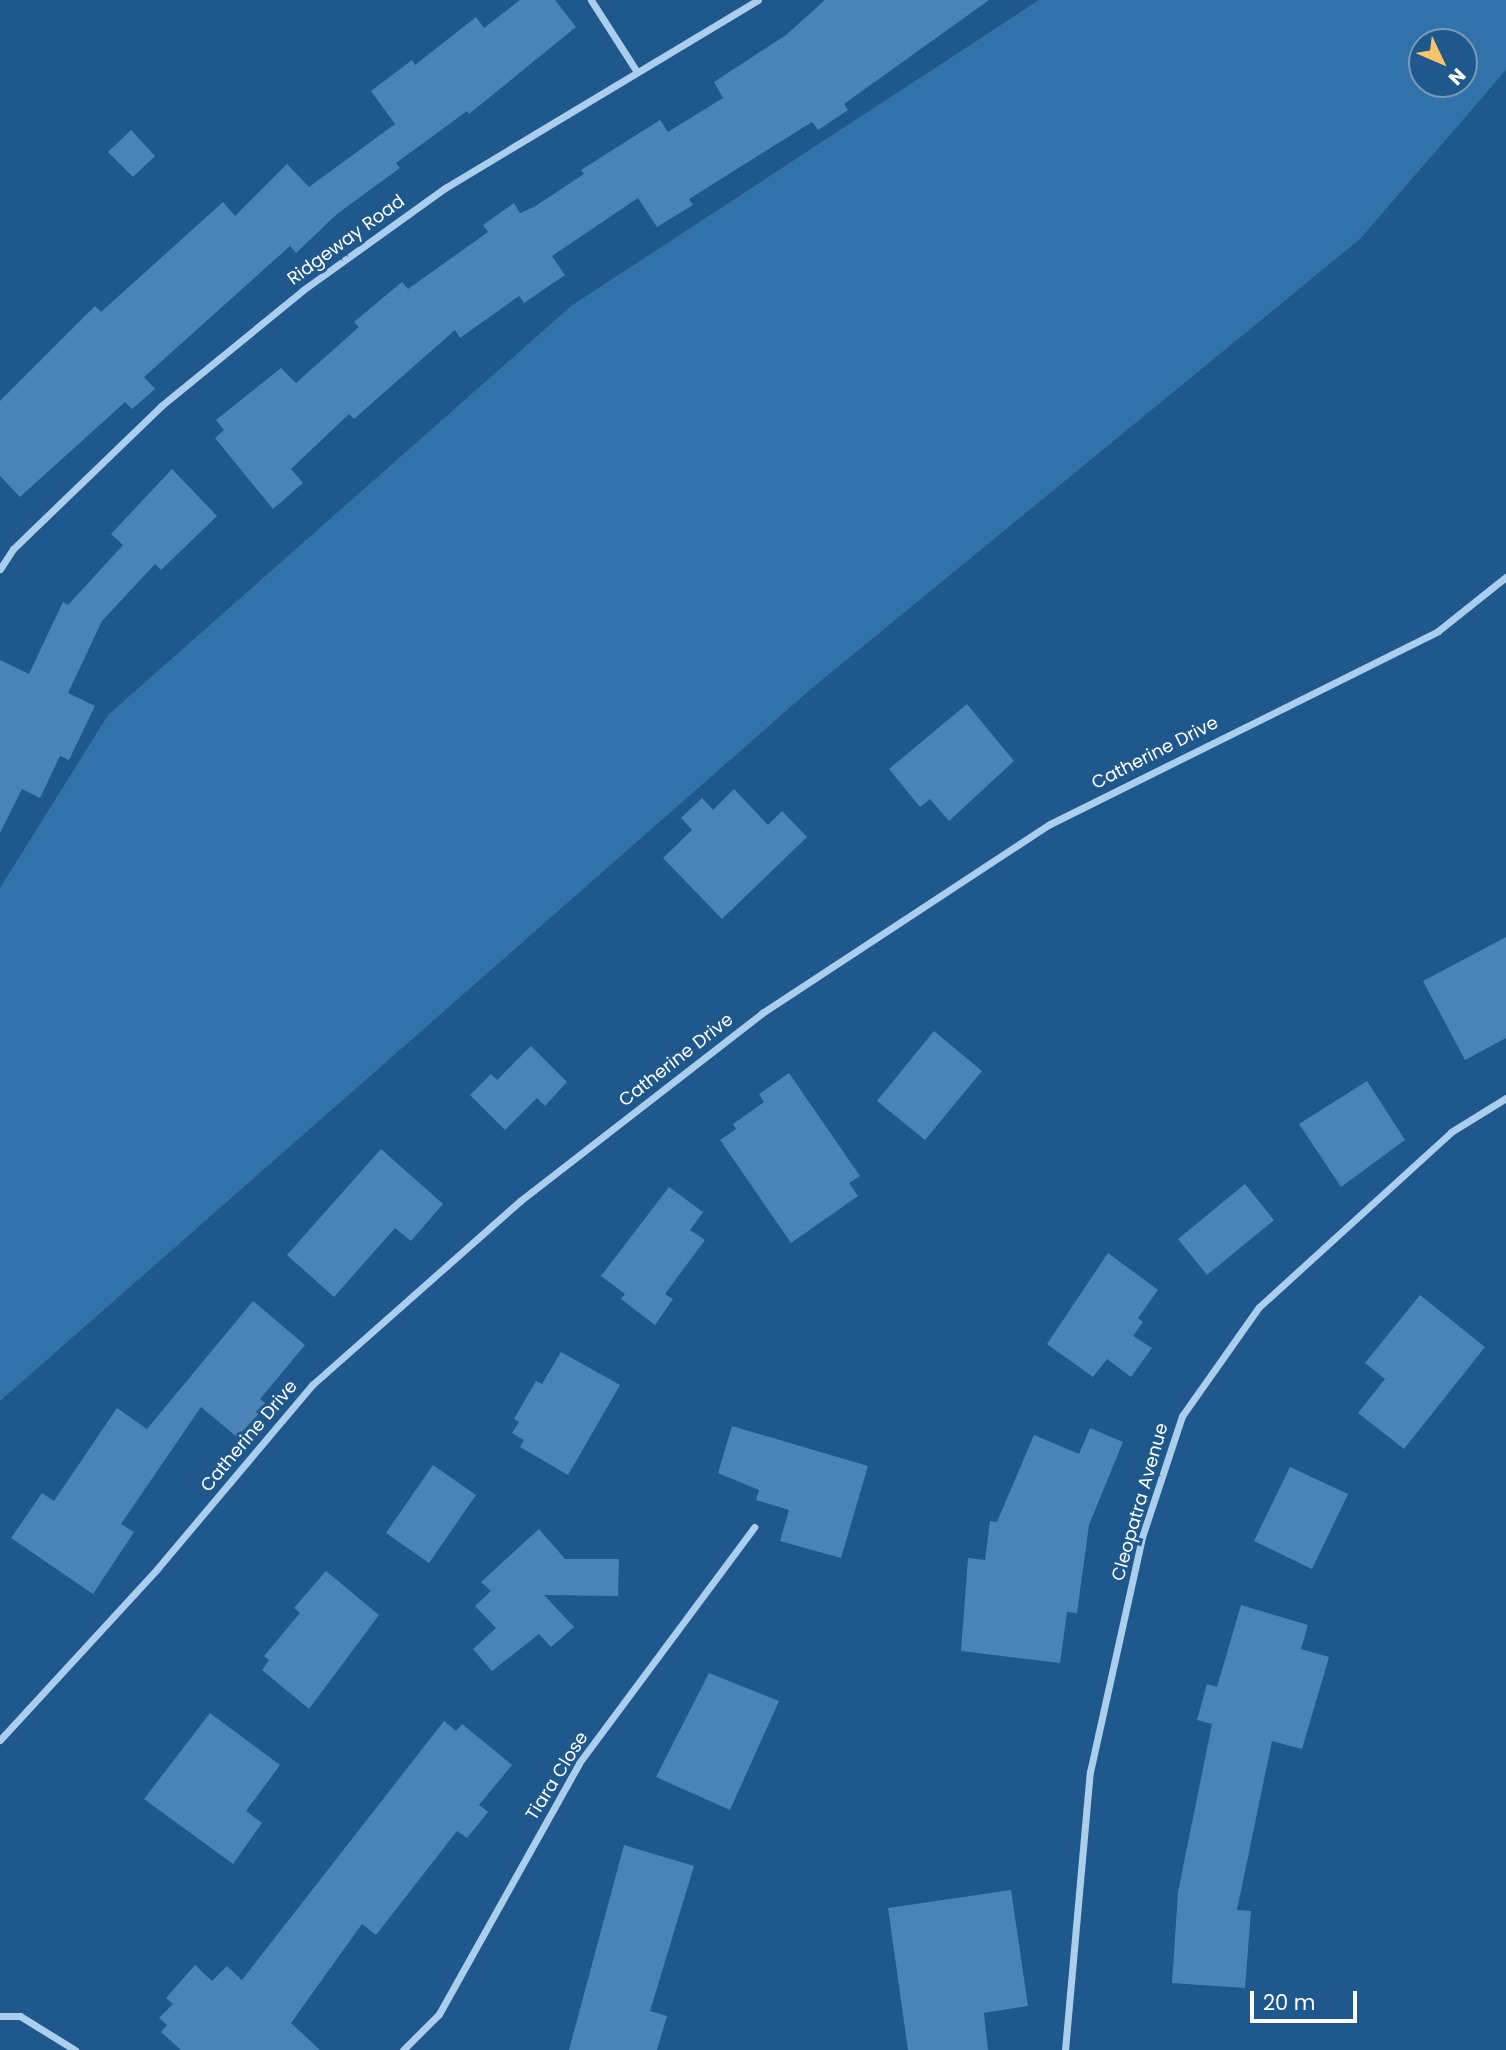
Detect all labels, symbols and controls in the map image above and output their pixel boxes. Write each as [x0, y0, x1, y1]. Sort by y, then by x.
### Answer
north arrow [1408, 28, 1478, 98]
text: N [1442, 62, 1472, 91]
street label: Ridgeway Road [283, 190, 409, 290]
street label: Catherine Drive [1088, 712, 1222, 794]
street label: Catherine Drive [615, 1009, 737, 1111]
street label: Catherine Drive [196, 1376, 302, 1496]
street label: Cleopatra Avenue [1107, 1421, 1173, 1583]
street label: Tiara Close [521, 1728, 593, 1824]
scale bar [1254, 1976, 1361, 2020]
text: 20 m [1263, 1988, 1316, 2017]

